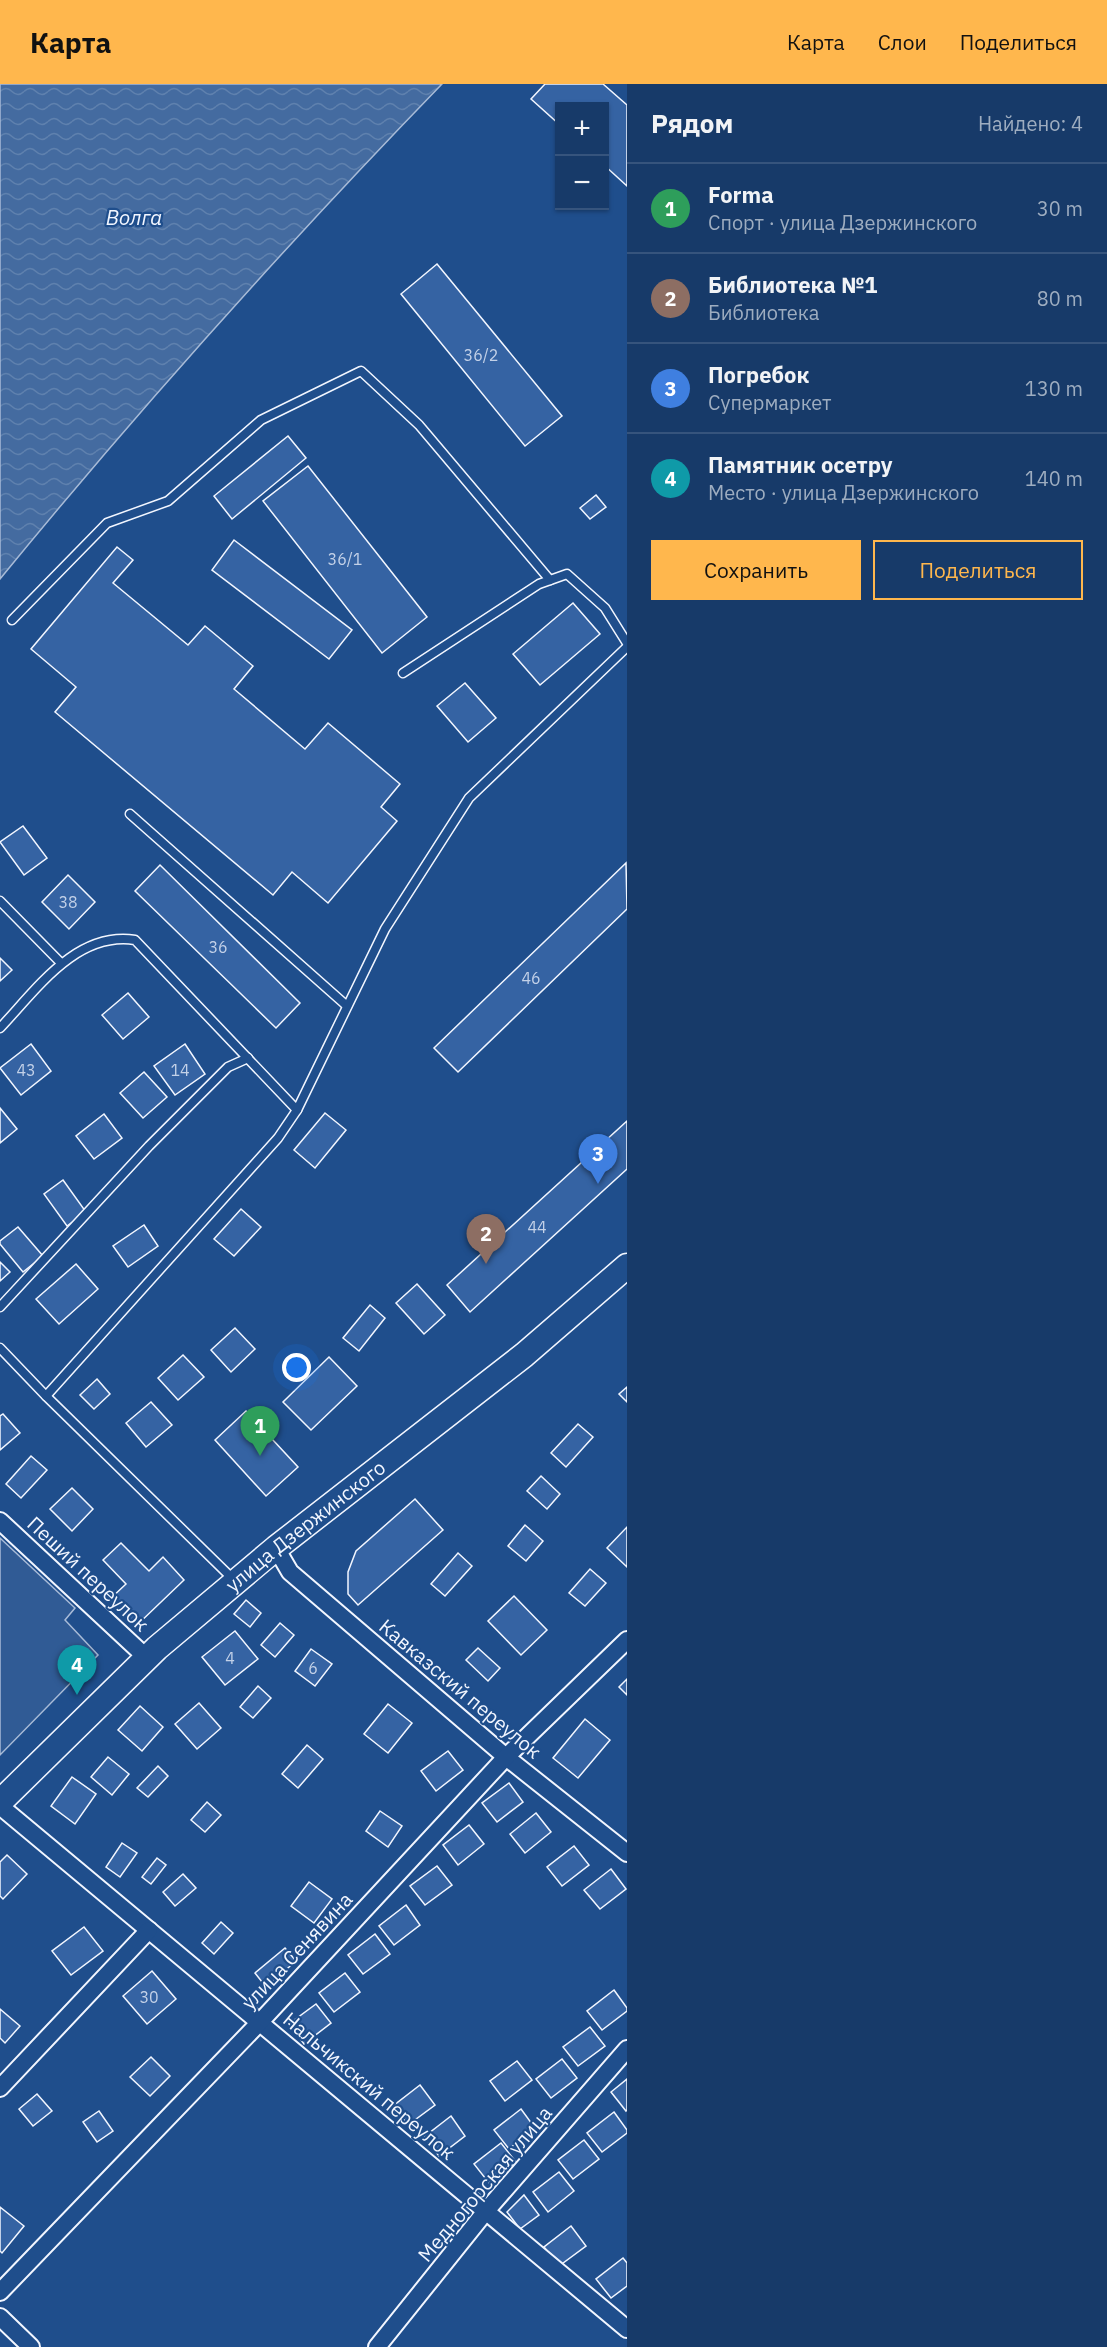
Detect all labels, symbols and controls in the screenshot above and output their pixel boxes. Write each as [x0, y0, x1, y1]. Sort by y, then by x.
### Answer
text: Карта [30, 24, 111, 61]
text: Карта [787, 28, 845, 56]
text: Слои [878, 28, 927, 56]
text: Поделиться [960, 28, 1077, 56]
map controls [555, 102, 609, 210]
button: + [555, 102, 609, 156]
text: Рядом [651, 106, 733, 140]
text: Найдено: 4 [978, 110, 1083, 137]
button: − [555, 156, 609, 210]
text: Forma [708, 180, 774, 209]
text: 1 [665, 195, 677, 222]
text: 30 m [1037, 195, 1083, 222]
water label: Волга [106, 203, 162, 231]
text: Спорт · улица Дзержинского [708, 209, 977, 236]
text: Библиотека №1 [708, 270, 878, 299]
text: 2 [665, 285, 677, 312]
text: 80 m [1037, 285, 1083, 312]
text: Библиотека [708, 299, 819, 326]
house number: 36/2 [464, 345, 498, 365]
text: Погребок [708, 360, 809, 389]
text: 3 [665, 375, 677, 402]
text: 130 m [1025, 375, 1083, 402]
text: Супермаркет [708, 389, 831, 416]
text: Памятник осетру [708, 450, 893, 479]
text: 4 [665, 465, 677, 492]
text: 140 m [1025, 465, 1083, 492]
text: Место · улица Дзержинского [708, 479, 979, 506]
button: Сохранить [651, 540, 861, 600]
button: Поделиться [873, 540, 1083, 600]
house number: 36/1 [328, 549, 362, 569]
house number: 38 [58, 892, 78, 912]
house number: 36 [208, 937, 228, 957]
house number: 46 [521, 968, 541, 988]
house number: 43 [16, 1060, 36, 1080]
house number: 14 [170, 1060, 190, 1080]
pin: 3 [578, 1134, 618, 1184]
pin: 2 [466, 1214, 506, 1264]
house number: 44 [527, 1217, 547, 1237]
your location [282, 1353, 311, 1382]
pin: 1 [240, 1406, 280, 1456]
street label: улица Дзержинского [219, 1454, 391, 1598]
street label: Пеший переулок [22, 1510, 155, 1637]
street label: Кавказский переулок [374, 1613, 547, 1764]
pin: 4 [58, 1646, 97, 1695]
house number: 4 [225, 1648, 235, 1668]
house number: 6 [308, 1658, 318, 1678]
street label: улица Сенявина [235, 1886, 358, 2015]
house number: 30 [139, 1987, 159, 2007]
street label: Нальчикский переулок [278, 2006, 461, 2166]
street label: Медногорская улица [411, 2100, 558, 2267]

